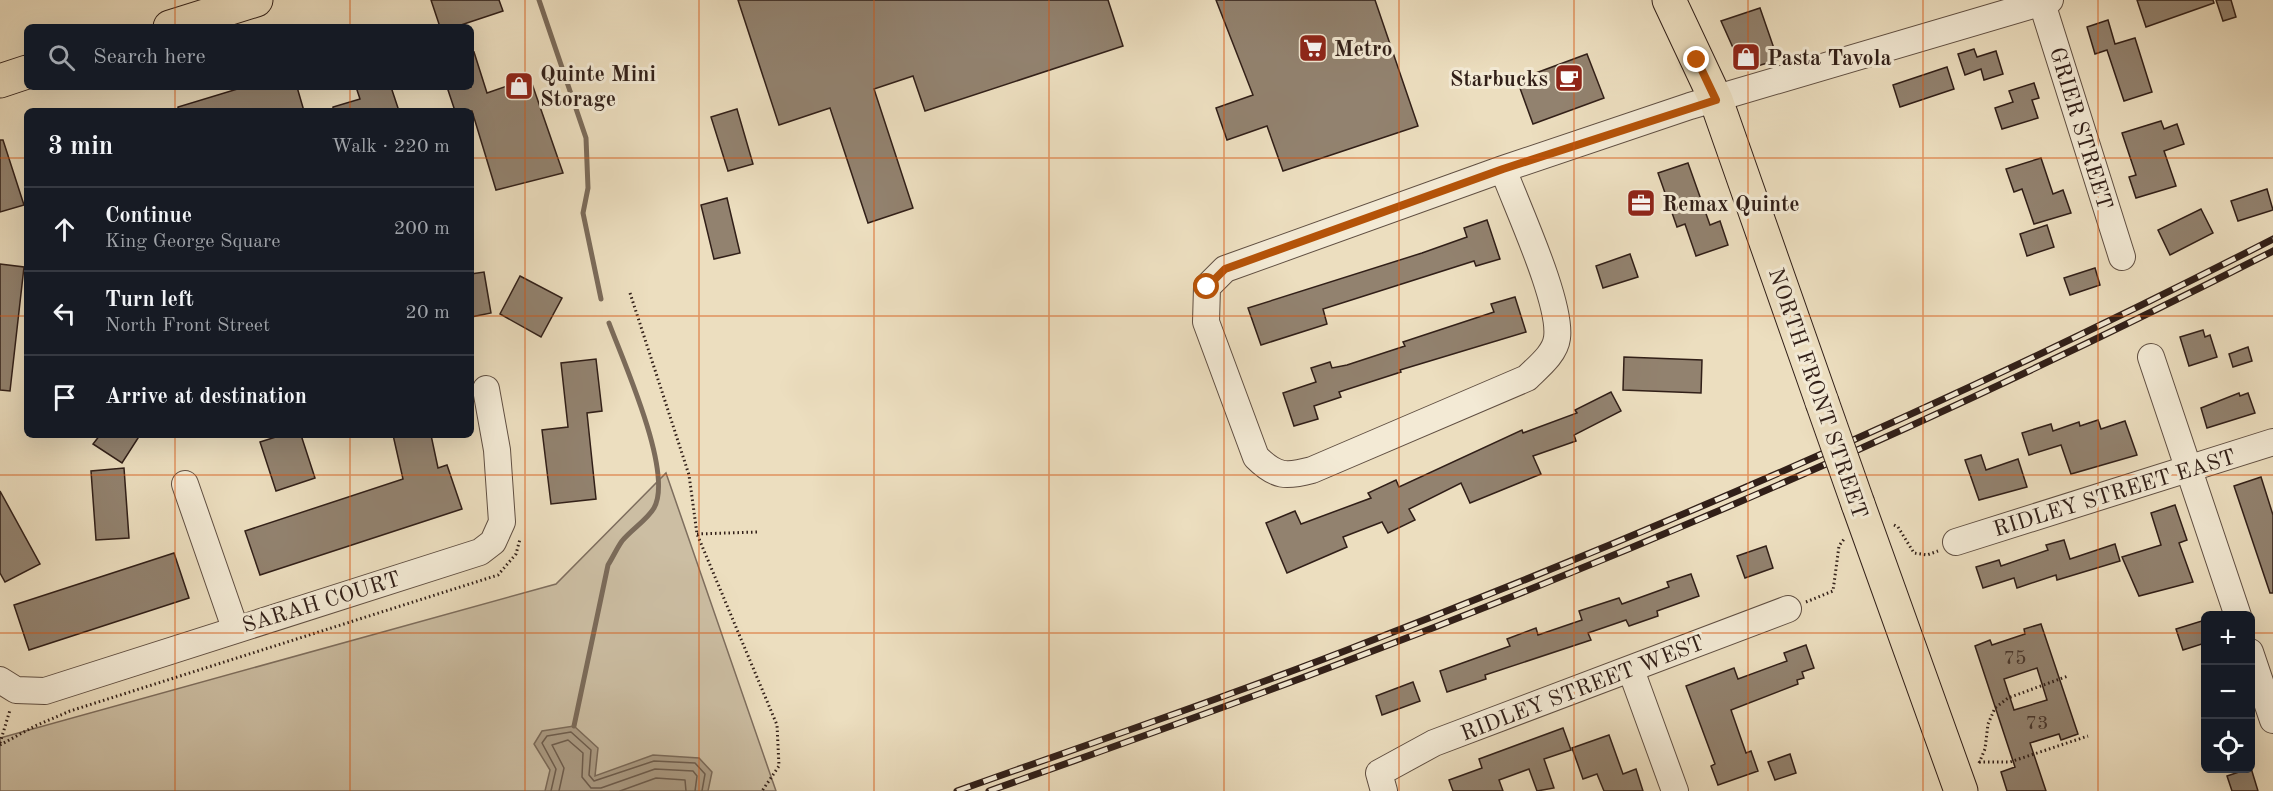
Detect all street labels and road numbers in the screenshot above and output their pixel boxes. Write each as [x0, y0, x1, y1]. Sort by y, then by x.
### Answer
street label: GRIER STREET [2045, 45, 2115, 212]
street label: NORTH FRONT STREET [1764, 266, 1870, 522]
street label: RIDLEY STREET EAST [1991, 447, 2238, 541]
street label: SARAH COURT [240, 568, 403, 637]
street label: RIDLEY STREET WEST [1458, 632, 1708, 746]

